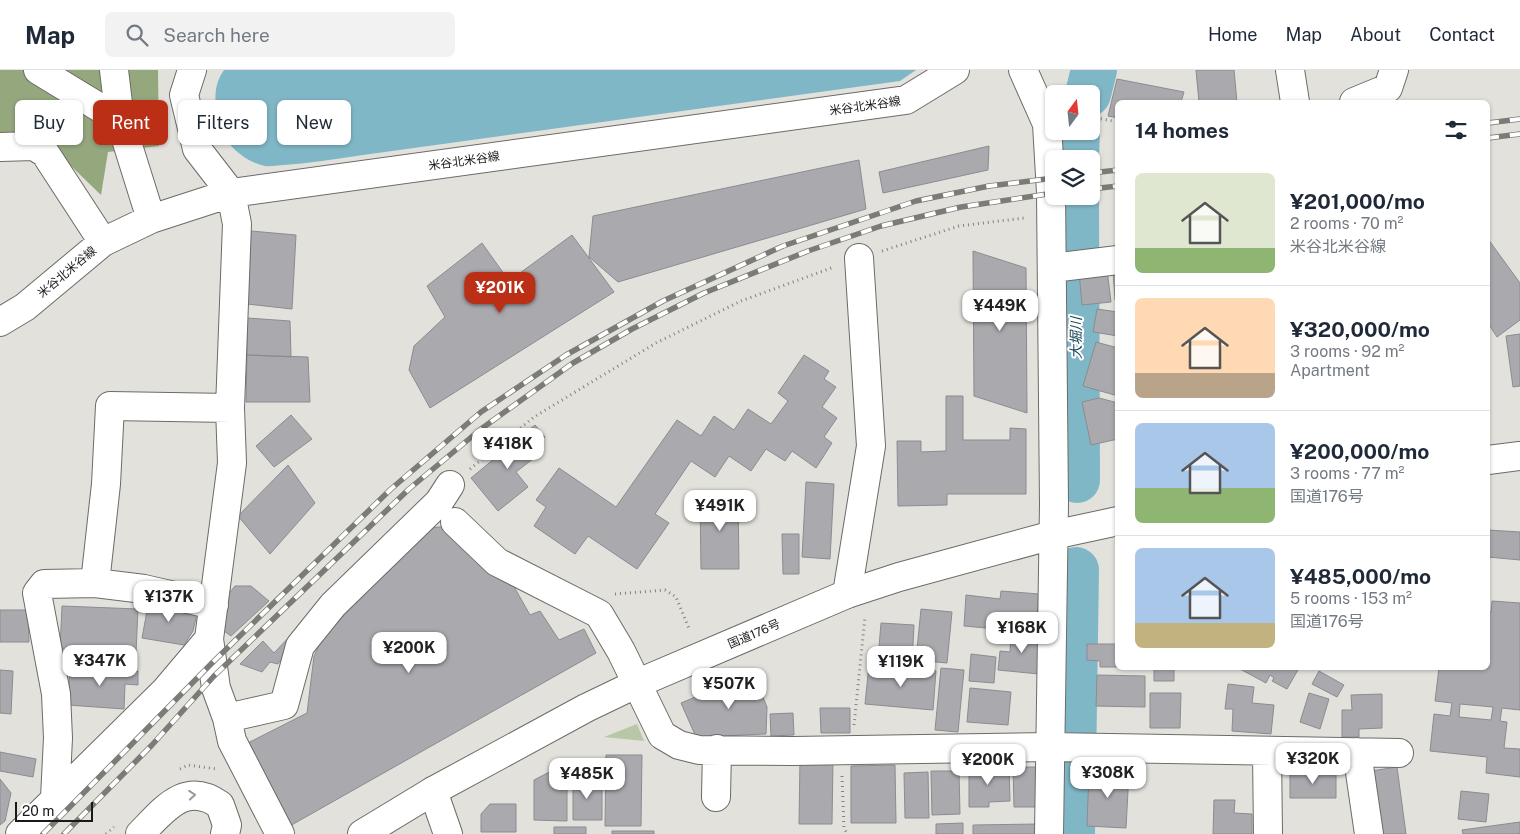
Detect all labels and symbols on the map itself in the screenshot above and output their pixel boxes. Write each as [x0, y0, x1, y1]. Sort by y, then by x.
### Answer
north arrow [1045, 85, 1100, 140]
street label: 米谷北米谷線 [828, 94, 902, 118]
street label: 米谷北米谷線 [427, 149, 501, 173]
street label: 米谷北米谷線 [35, 243, 99, 301]
pin: ¥201K [465, 272, 535, 314]
pin: ¥449K [965, 290, 1035, 332]
water label: 大堀川 [1068, 315, 1084, 359]
pin: ¥418K [473, 428, 543, 470]
pin: ¥491K [685, 490, 755, 532]
pin: ¥137K [134, 580, 204, 623]
pin: ¥168K [987, 612, 1057, 654]
street label: 国道176号 [726, 617, 782, 651]
pin: ¥200K [374, 632, 444, 674]
pin: ¥347K [65, 644, 135, 687]
pin: ¥119K [866, 646, 936, 688]
pin: ¥507K [694, 668, 764, 710]
pin: ¥320K [1278, 742, 1348, 785]
pin: ¥200K [953, 744, 1023, 786]
pin: ¥308K [1073, 756, 1143, 799]
pin: ¥485K [552, 758, 622, 800]
one-way arrow [188, 790, 196, 801]
scale bar [15, 799, 92, 822]

